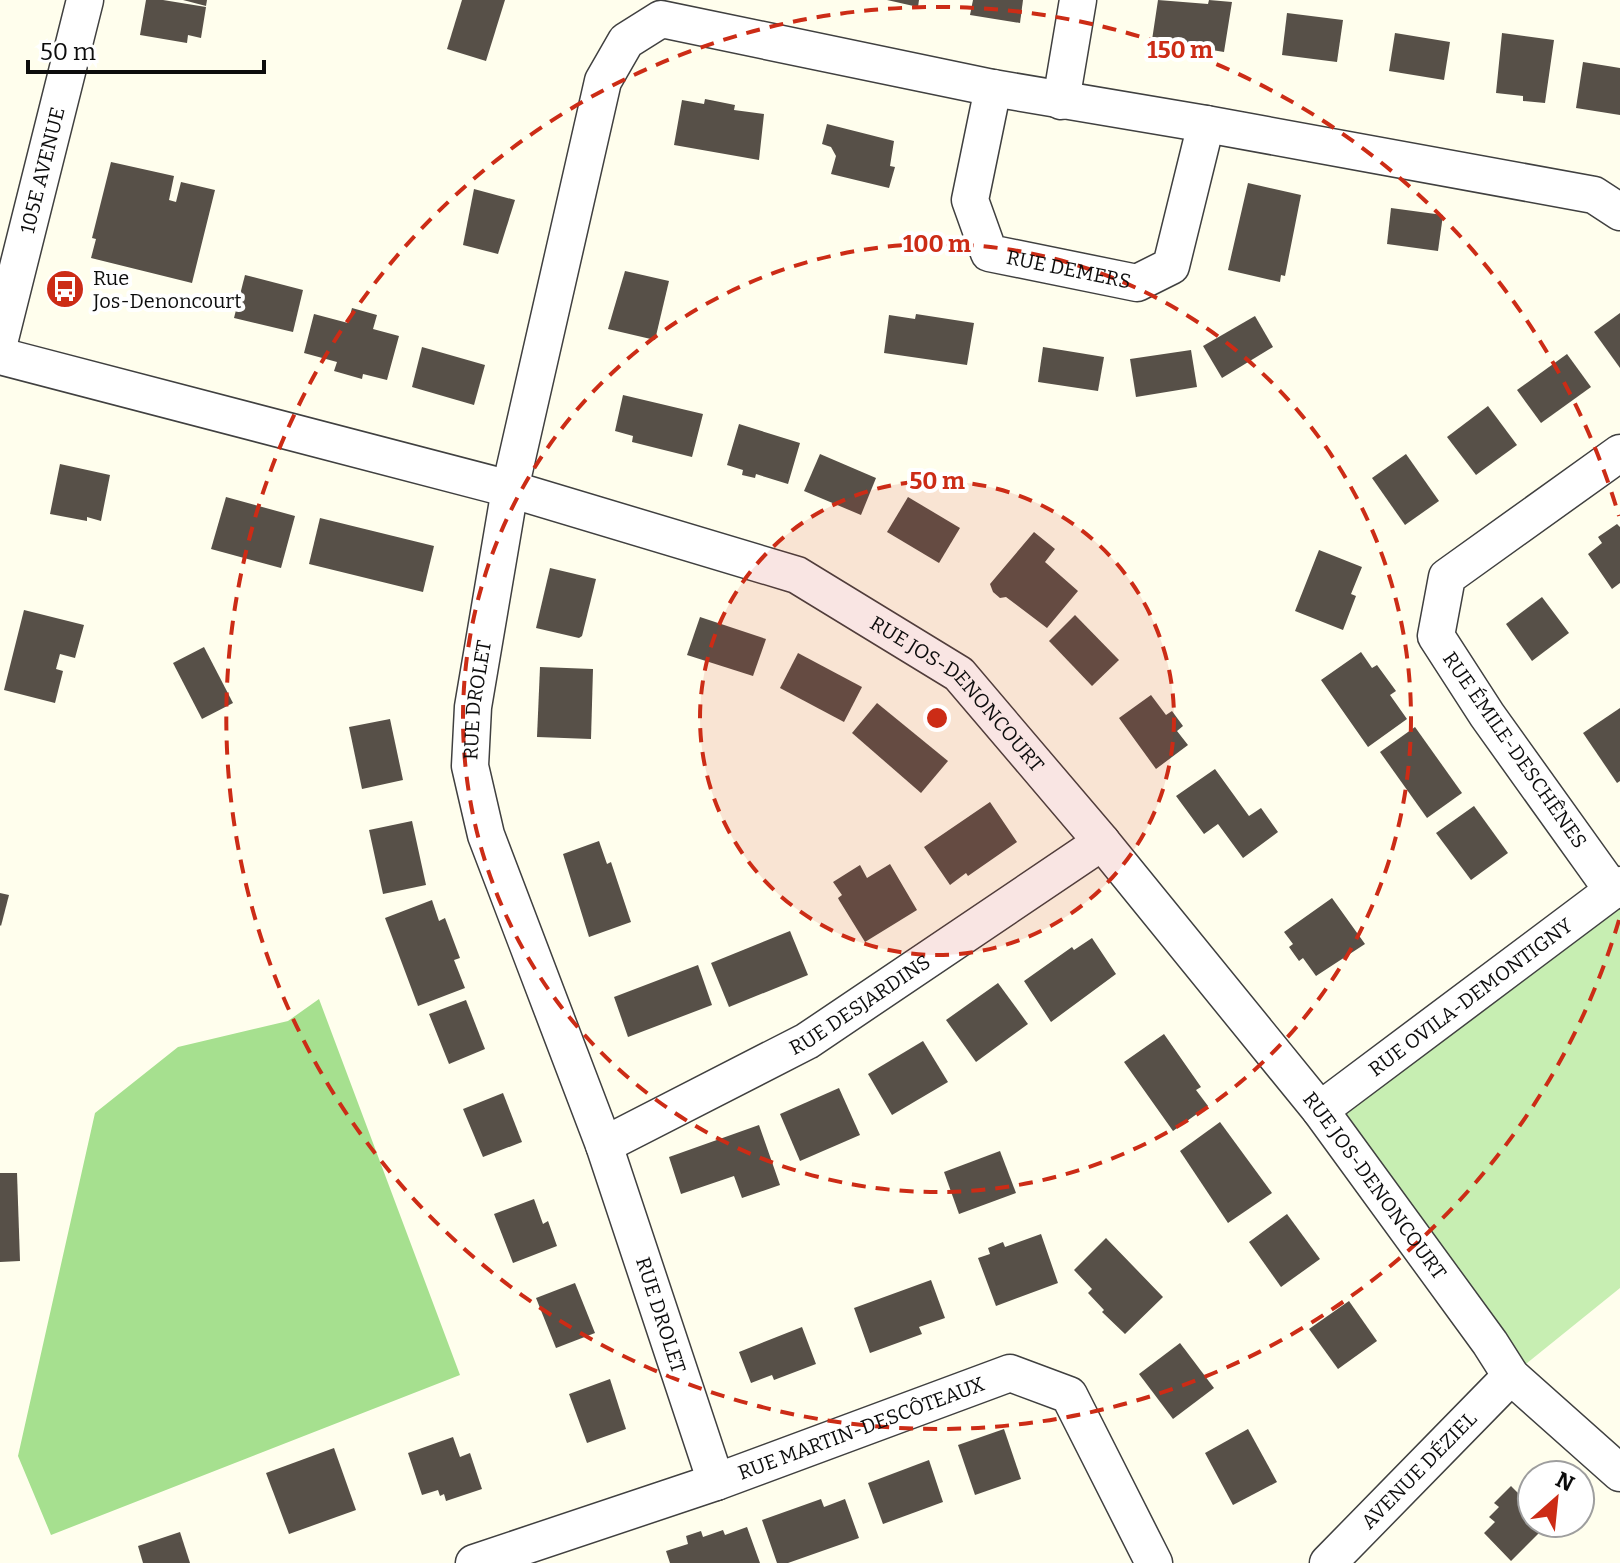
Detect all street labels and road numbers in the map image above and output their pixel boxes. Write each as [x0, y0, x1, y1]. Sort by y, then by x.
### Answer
street label: 105E AVENUE [15, 105, 70, 236]
street label: RUE DEMERS [1004, 245, 1133, 293]
street label: RUE JOS-DENONCOURT [866, 611, 1049, 777]
street label: RUE DROLET [458, 638, 496, 761]
street label: RUE ÉMILE-DESCHÊNES [1438, 647, 1592, 853]
street label: RUE OVILA-DEMONTIGNY [1364, 913, 1577, 1081]
street label: RUE DESJARDINS [785, 949, 935, 1060]
street label: RUE JOS-DENONCOURT [1298, 1087, 1452, 1284]
street label: RUE DROLET [631, 1254, 691, 1376]
street label: RUE MARTIN-DESCÔTEAUX [735, 1372, 988, 1485]
street label: AVENUE DÉZIEL [1356, 1406, 1482, 1534]

